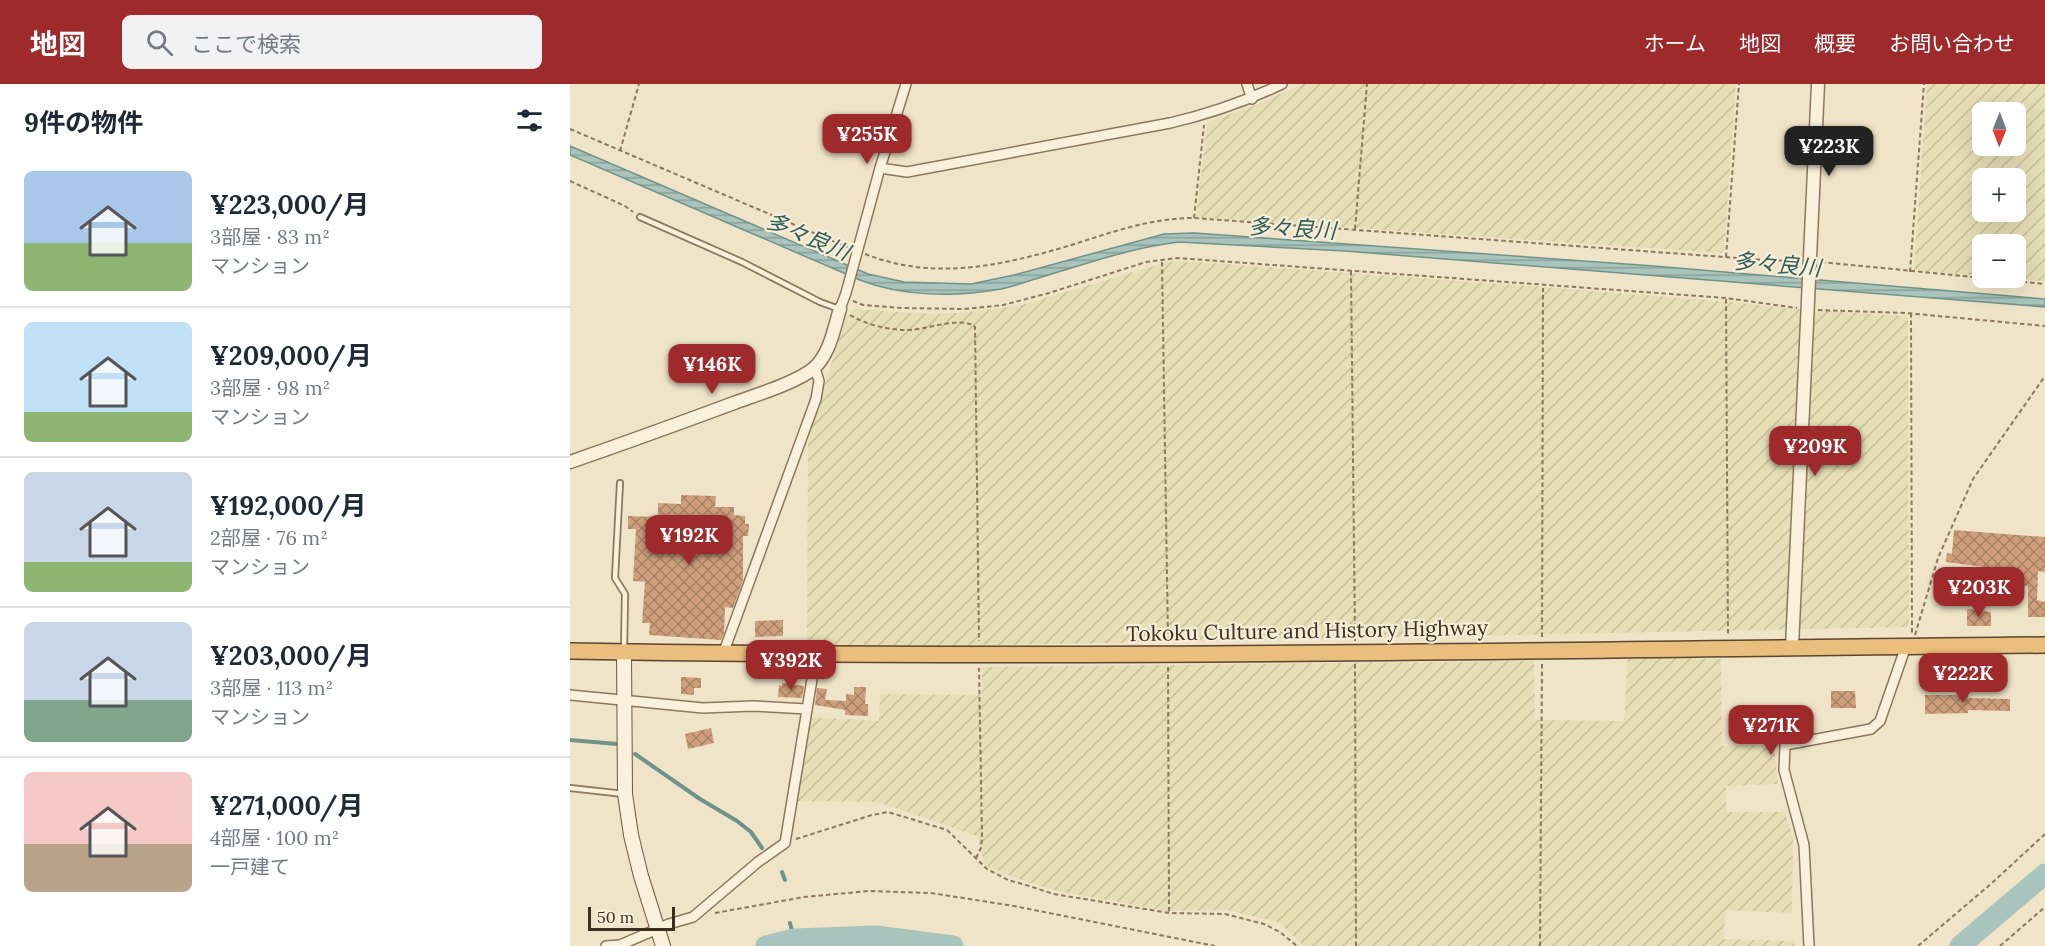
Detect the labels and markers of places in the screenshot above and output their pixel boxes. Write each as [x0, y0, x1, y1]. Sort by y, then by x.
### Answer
pin: ¥255K [825, 114, 909, 165]
pin: ¥223K [1787, 126, 1871, 177]
pin: ¥146K [670, 344, 754, 395]
pin: ¥209K [1773, 426, 1857, 477]
pin: ¥192K [647, 515, 731, 566]
pin: ¥203K [1937, 567, 2021, 618]
pin: ¥392K [749, 640, 833, 691]
pin: ¥222K [1921, 653, 2005, 704]
pin: ¥271K [1729, 705, 1813, 756]

